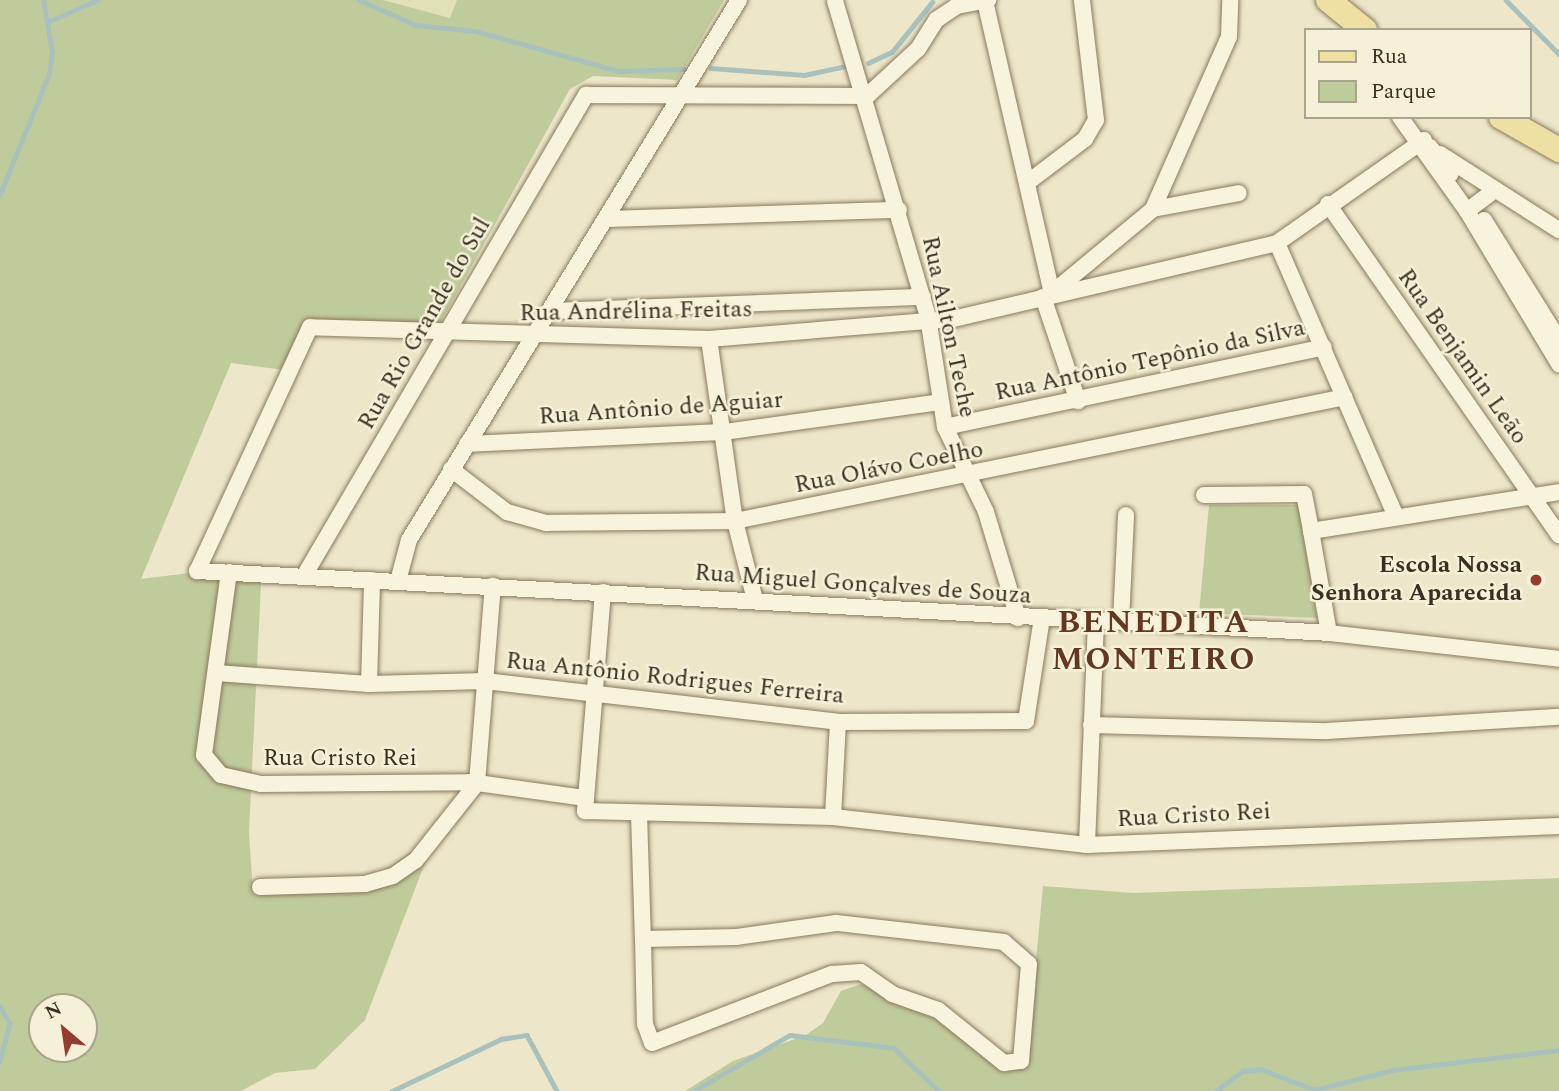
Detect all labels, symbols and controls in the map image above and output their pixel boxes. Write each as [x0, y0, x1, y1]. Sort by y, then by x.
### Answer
legend [1304, 28, 1531, 119]
text: Rua [1371, 41, 1407, 73]
text: Parque [1371, 76, 1436, 108]
street label: Rua Rio Grande do Sul [353, 213, 497, 435]
street label: Rua Ailton Teche [915, 234, 981, 420]
street label: Rua Benjamin Leão [1391, 264, 1533, 450]
street label: Rua Andrélina Freitas [519, 296, 753, 328]
street label: Rua Antônio Tepônio da Silva [992, 314, 1308, 408]
street label: Rua Antônio de Aguiar [538, 386, 784, 432]
street label: Rua Olávo Coelho [792, 436, 986, 500]
place label: Escola Nossa Senhora Aparecida [1311, 552, 1522, 608]
street label: Rua Miguel Gonçalves de Souza [693, 559, 1033, 611]
marker: Escola Nossa Senhora Aparecida [1528, 572, 1544, 588]
district label: BENEDITA MONTEIRO [1053, 605, 1255, 680]
street label: Rua Antônio Rodrigues Ferreira [504, 647, 846, 711]
street label: Rua Cristo Rei [263, 745, 417, 773]
street label: Rua Cristo Rei [1116, 798, 1272, 834]
north arrow [28, 993, 98, 1063]
text: N [40, 995, 67, 1027]

